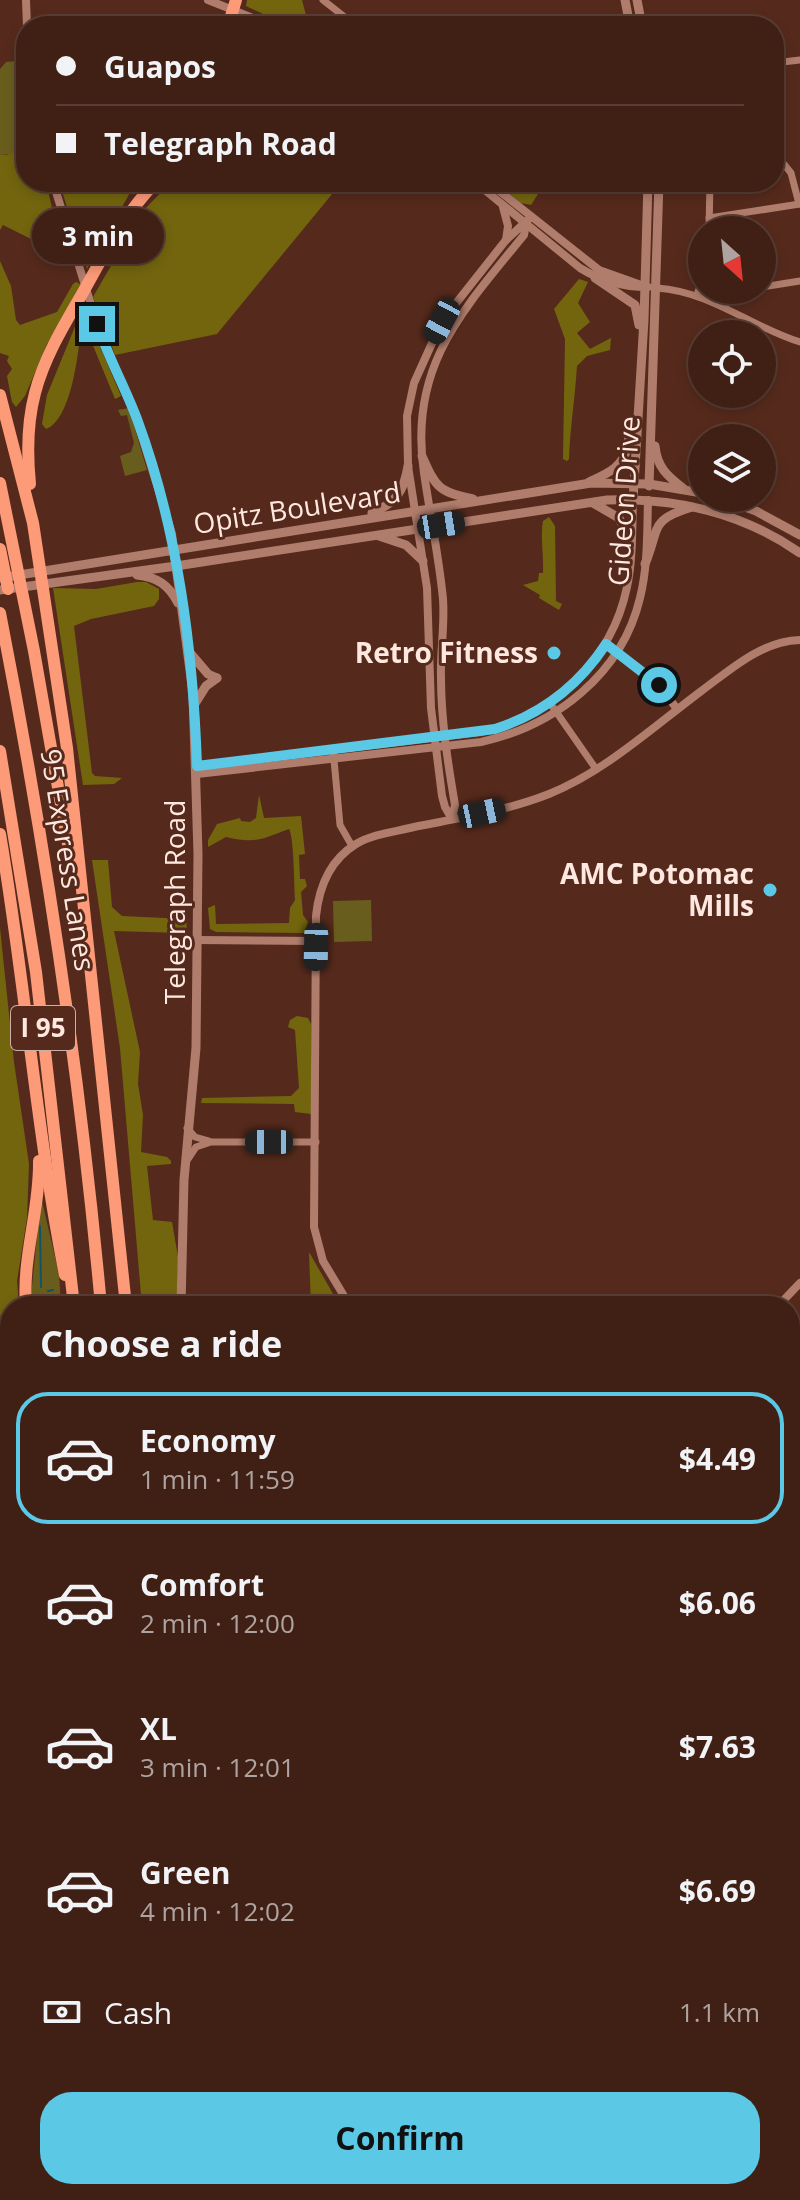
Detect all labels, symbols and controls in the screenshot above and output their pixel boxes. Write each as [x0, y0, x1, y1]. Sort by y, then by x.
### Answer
text: Guapos [104, 46, 216, 87]
text: Telegraph Road [104, 123, 337, 164]
callout: 3 min [31, 208, 163, 264]
north arrow [688, 216, 776, 304]
map controls [688, 216, 776, 512]
text: 3 min [62, 218, 134, 254]
car [420, 294, 464, 348]
route end [79, 306, 115, 342]
button: locate [688, 320, 776, 408]
street label: Gideon Drive [598, 415, 648, 587]
button: layers [688, 424, 776, 512]
street label: Opitz Boulevard [190, 472, 403, 542]
car [415, 509, 467, 541]
place label: Retro Fitness [355, 633, 538, 671]
marker: Retro Fitness [545, 644, 563, 662]
route start [641, 667, 677, 703]
street label: 95 Express Lanes [33, 746, 105, 974]
car [456, 796, 508, 830]
street label: Telegraph Road [155, 800, 193, 1004]
place label: AMC Potomac Mills [560, 854, 754, 924]
marker: AMC Potomac Mills [761, 881, 779, 899]
car [304, 923, 328, 971]
road number: I 95 [11, 1006, 75, 1050]
car [245, 1130, 293, 1154]
text: Choose a ride [40, 1319, 282, 1368]
text: Economy [140, 1420, 276, 1461]
icon: car [44, 1422, 116, 1494]
text: $4.49 [679, 1438, 756, 1479]
text: 1 min · 11:59 [140, 1461, 295, 1497]
text: Comfort [140, 1564, 264, 1605]
icon: car [44, 1566, 116, 1638]
text: $6.06 [679, 1582, 756, 1623]
text: 2 min · 12:00 [140, 1605, 295, 1641]
text: XL [140, 1708, 177, 1749]
icon: car [44, 1710, 116, 1782]
text: $7.63 [679, 1726, 756, 1767]
text: 3 min · 12:01 [140, 1749, 295, 1785]
text: Green [140, 1852, 231, 1893]
icon: car [44, 1854, 116, 1926]
text: $6.69 [679, 1870, 756, 1911]
text: 4 min · 12:02 [140, 1893, 295, 1929]
icon: cash [40, 1990, 84, 2034]
text: Cash [104, 1992, 172, 2033]
text: 1.1 km [679, 1994, 760, 2030]
button: Confirm [40, 2092, 760, 2184]

